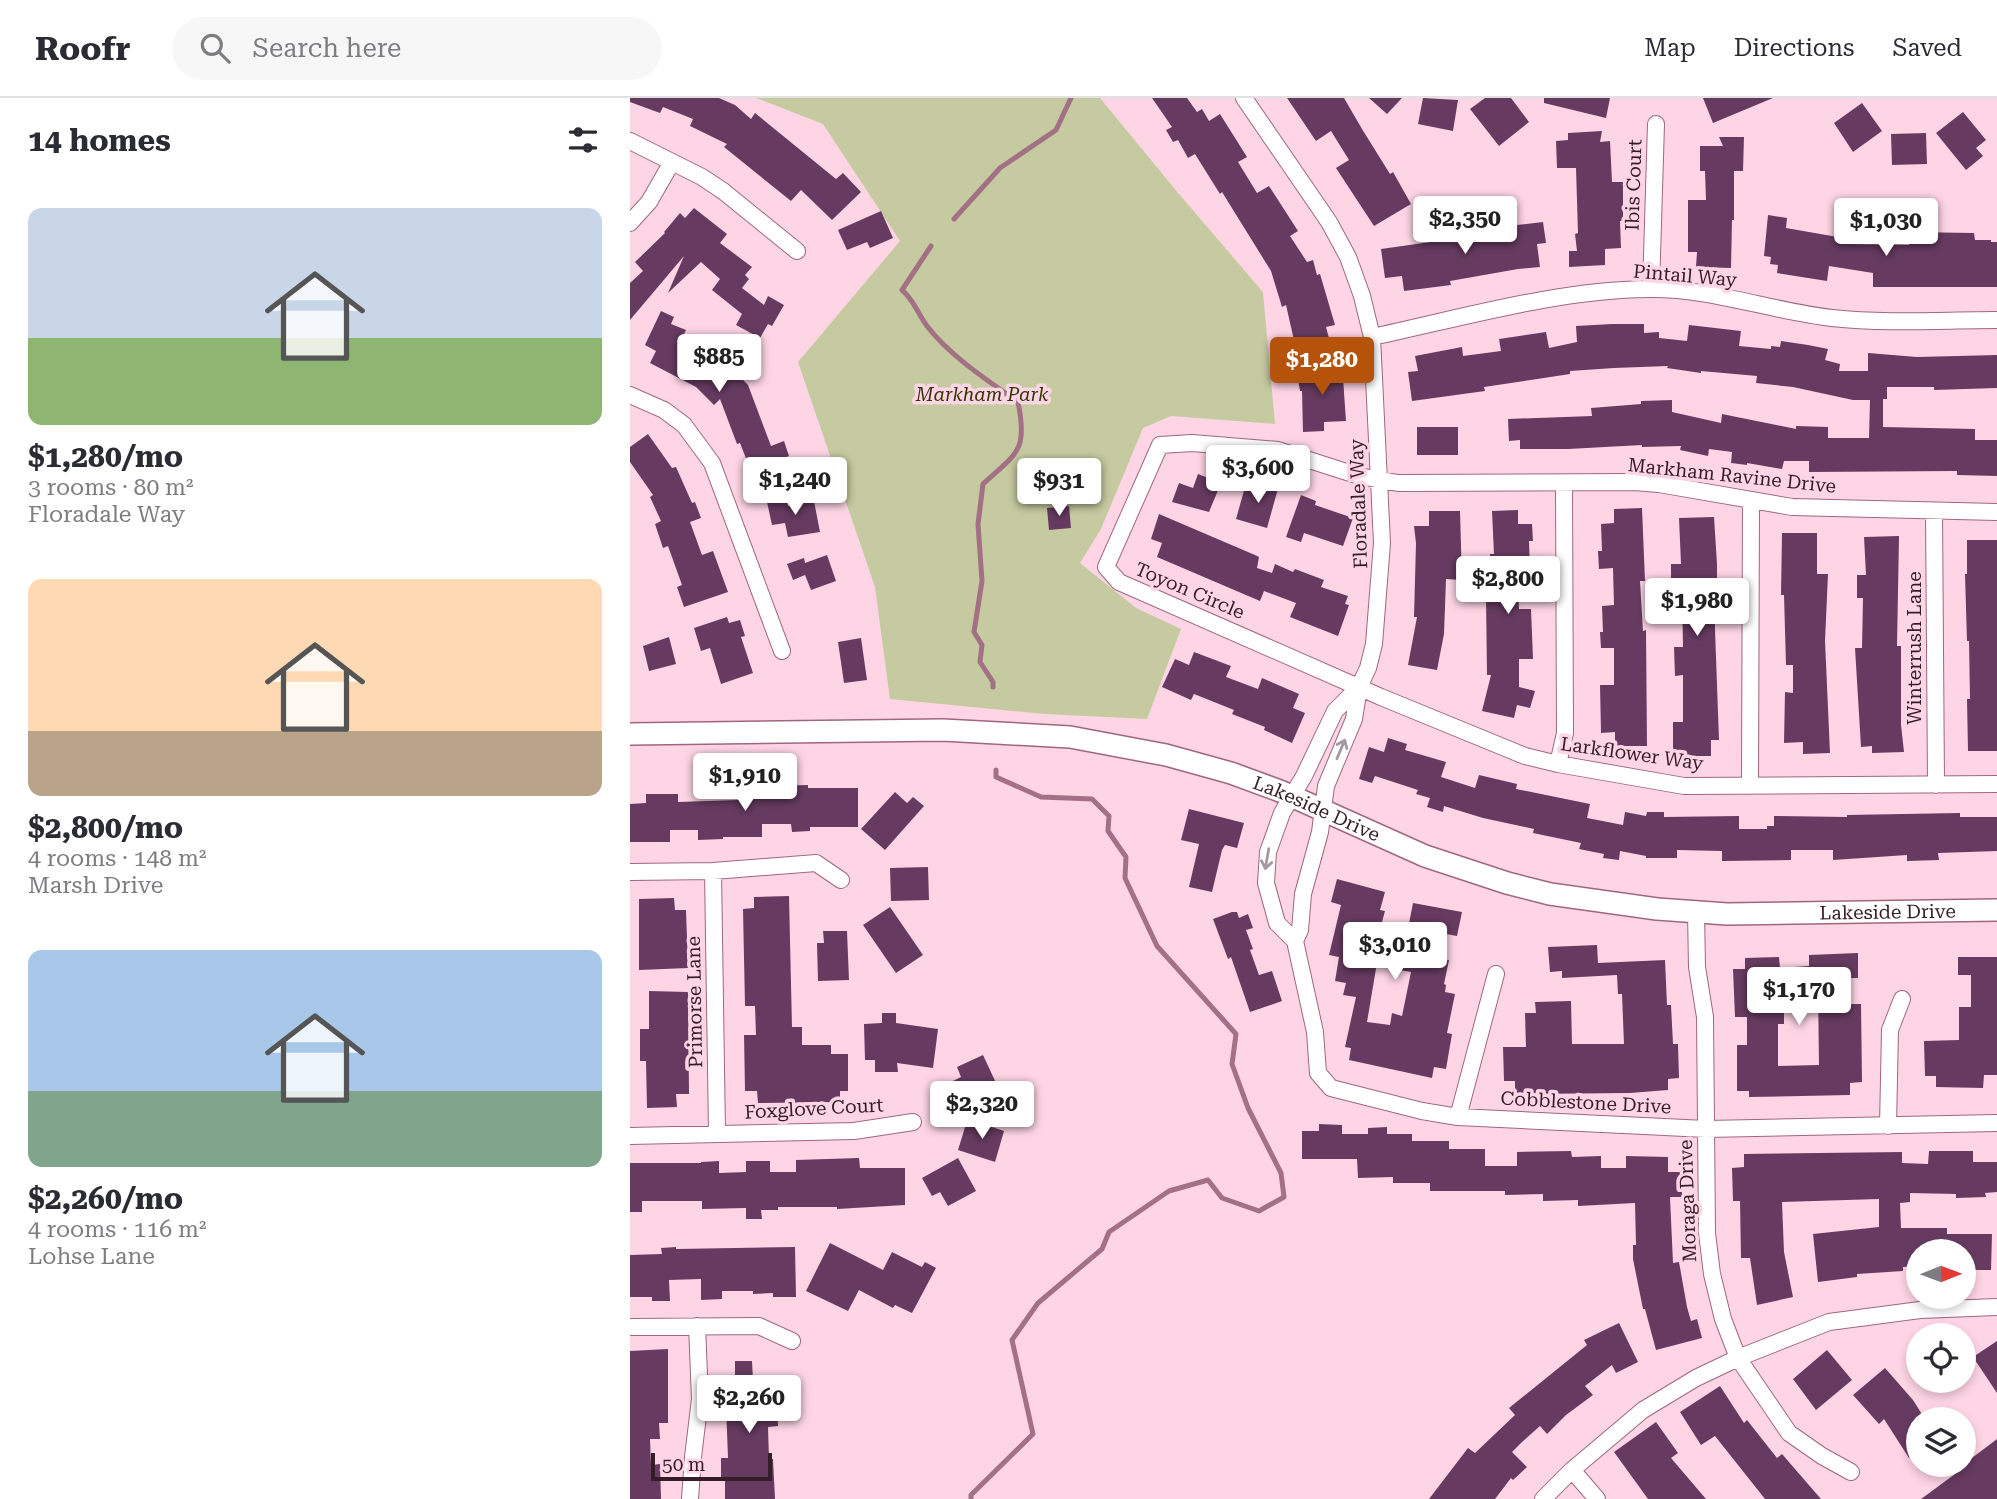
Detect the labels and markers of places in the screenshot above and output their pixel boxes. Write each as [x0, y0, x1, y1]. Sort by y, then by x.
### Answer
pin: $2,350 [1408, 197, 1522, 256]
pin: $1,030 [1829, 198, 1943, 258]
pin: $885 [678, 334, 760, 394]
pin: $1,280 [1265, 338, 1379, 397]
pin: $3,600 [1201, 446, 1315, 505]
pin: $1,240 [738, 458, 852, 517]
pin: $931 [1018, 458, 1100, 518]
pin: $2,800 [1451, 556, 1565, 616]
pin: $1,980 [1640, 578, 1754, 638]
pin: $1,910 [688, 754, 802, 813]
pin: $3,010 [1338, 922, 1452, 982]
pin: $1,170 [1742, 968, 1856, 1027]
pin: $2,320 [925, 1082, 1039, 1141]
pin: $2,260 [692, 1376, 806, 1435]

